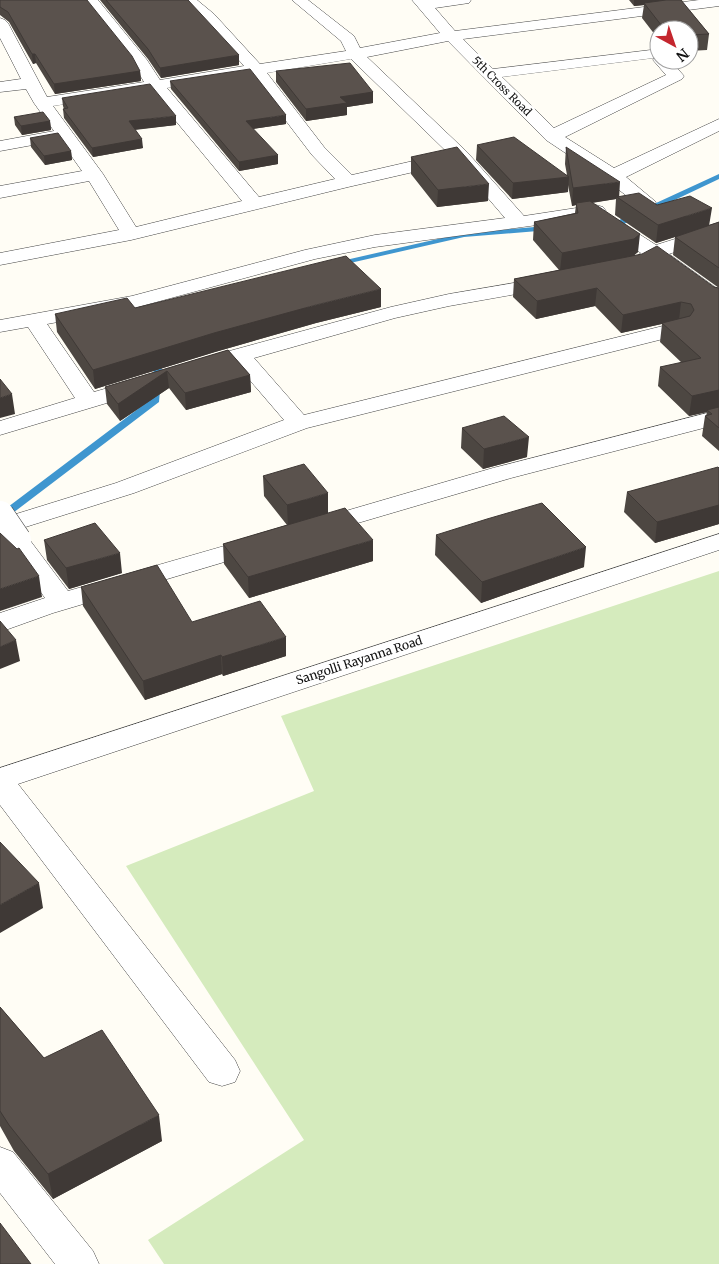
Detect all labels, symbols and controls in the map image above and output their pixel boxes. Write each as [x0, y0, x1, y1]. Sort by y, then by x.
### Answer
north arrow [649, 20, 699, 70]
text: N [672, 45, 692, 65]
street label: 5th Cross Road [469, 53, 535, 119]
street label: Sangolli Rayanna Road [294, 632, 424, 688]

